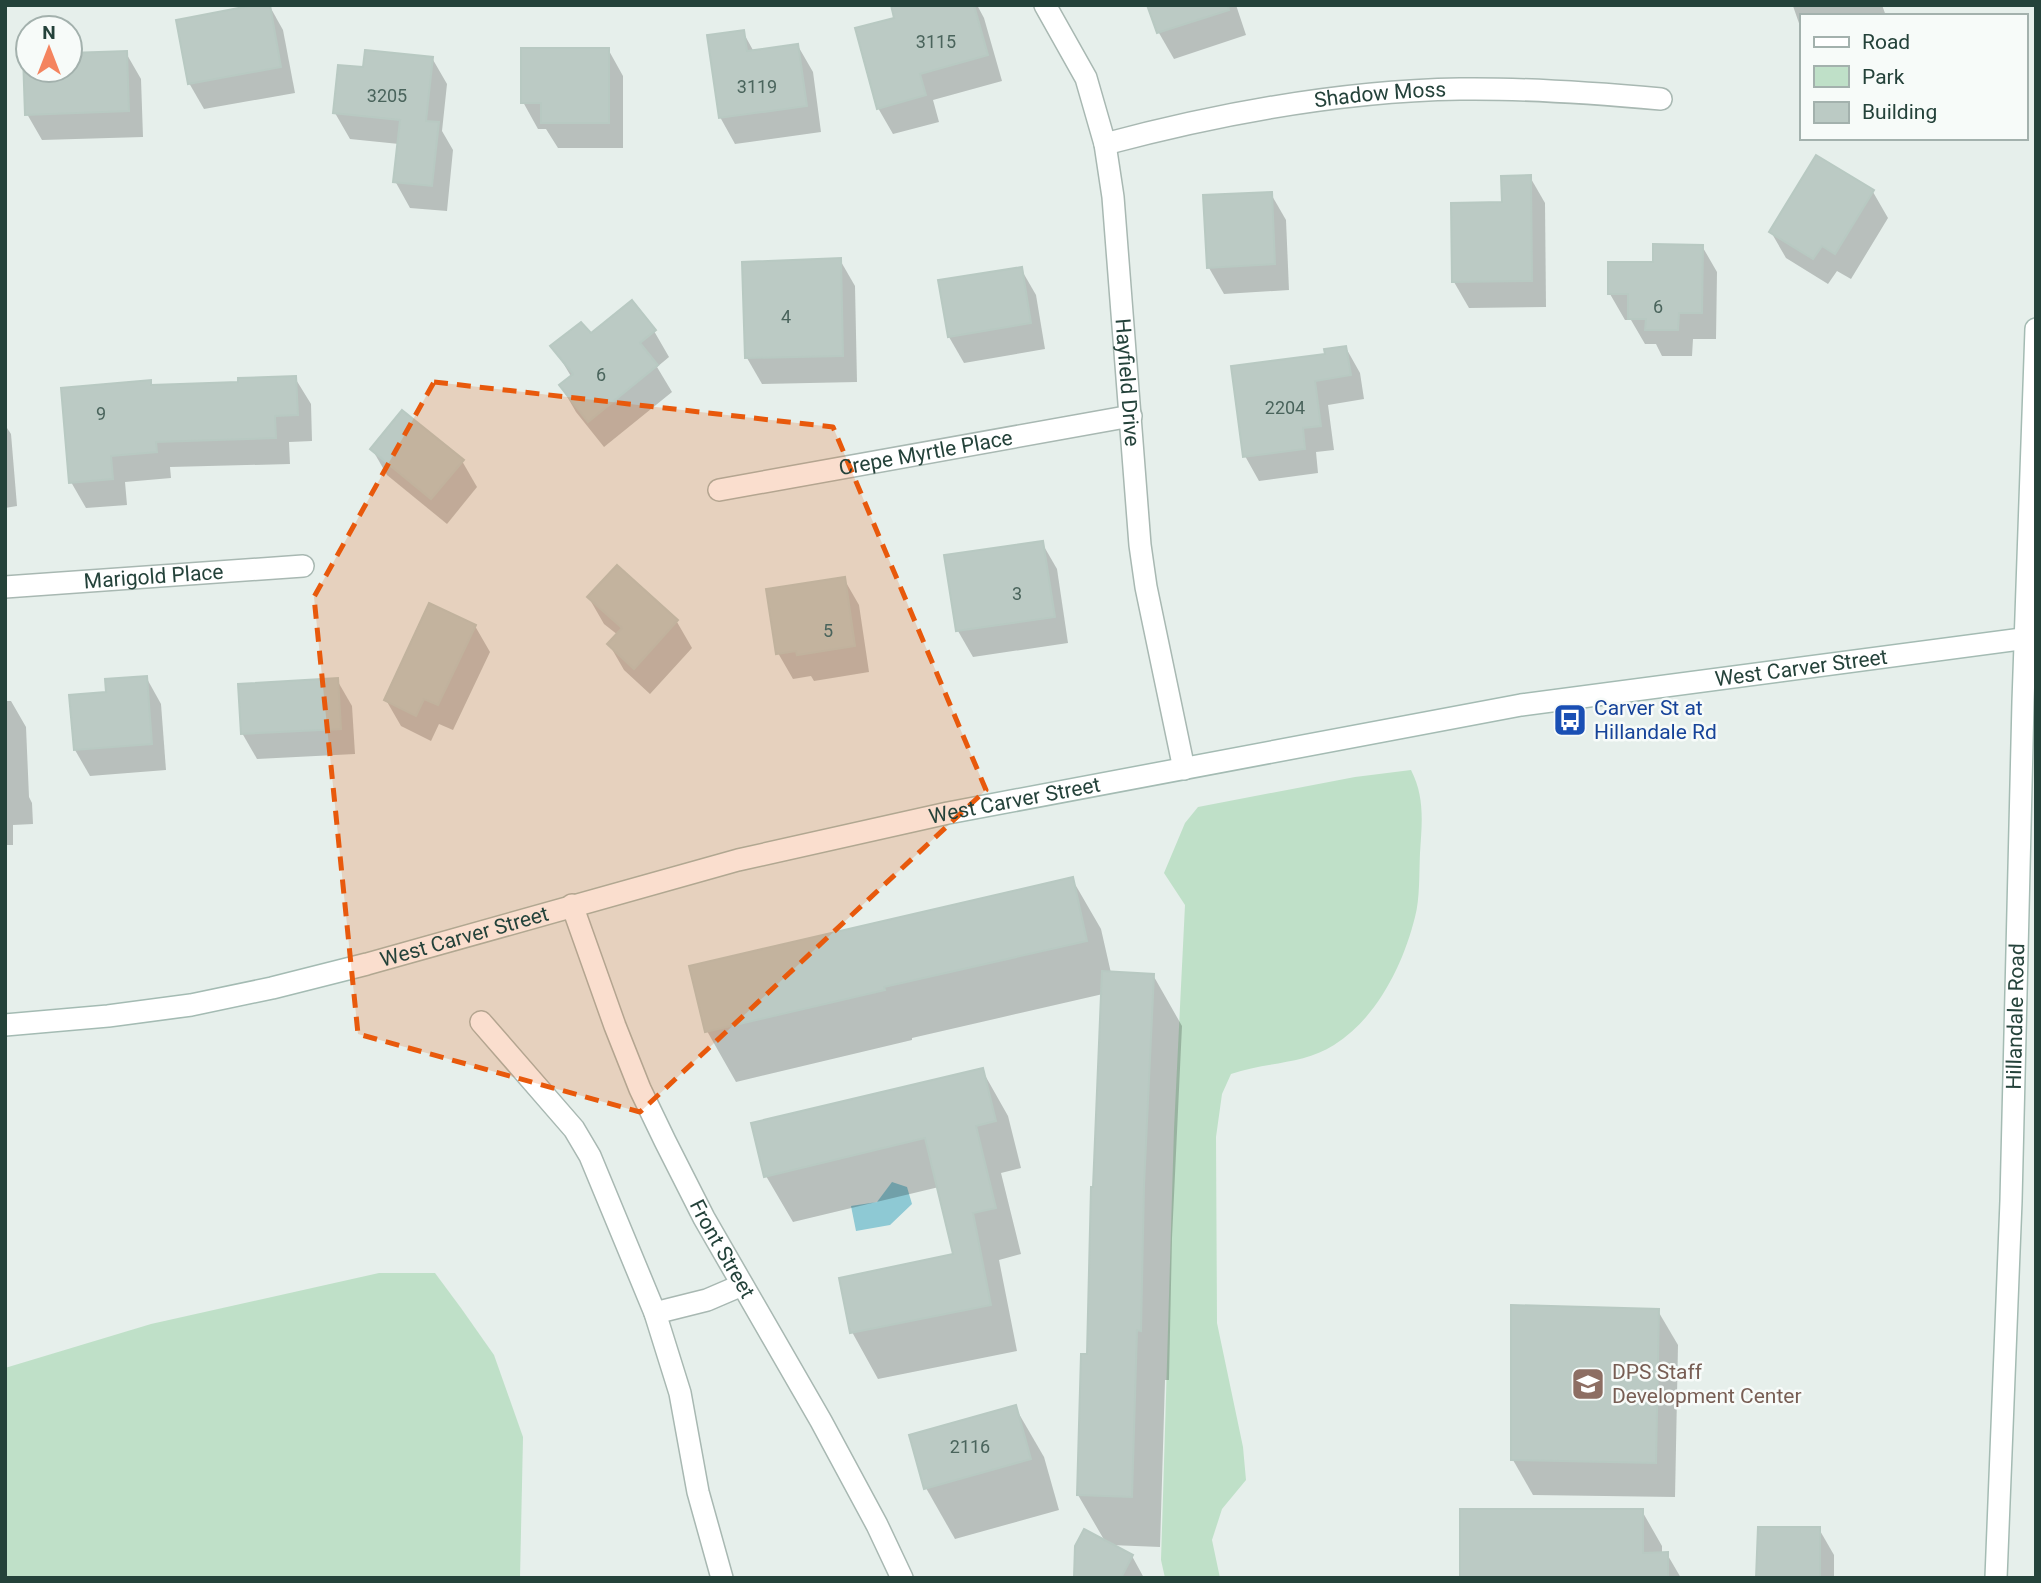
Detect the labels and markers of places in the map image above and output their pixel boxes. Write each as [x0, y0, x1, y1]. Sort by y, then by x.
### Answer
place label: Carver St at Hillandale Rd [1594, 696, 1717, 744]
bus stop icon: Carver St at Hillandale Rd [1551, 701, 1589, 739]
place label: DPS Staff Development Center [1612, 1360, 1802, 1408]
school or university icon: DPS Staff Development Center [1569, 1365, 1607, 1403]

